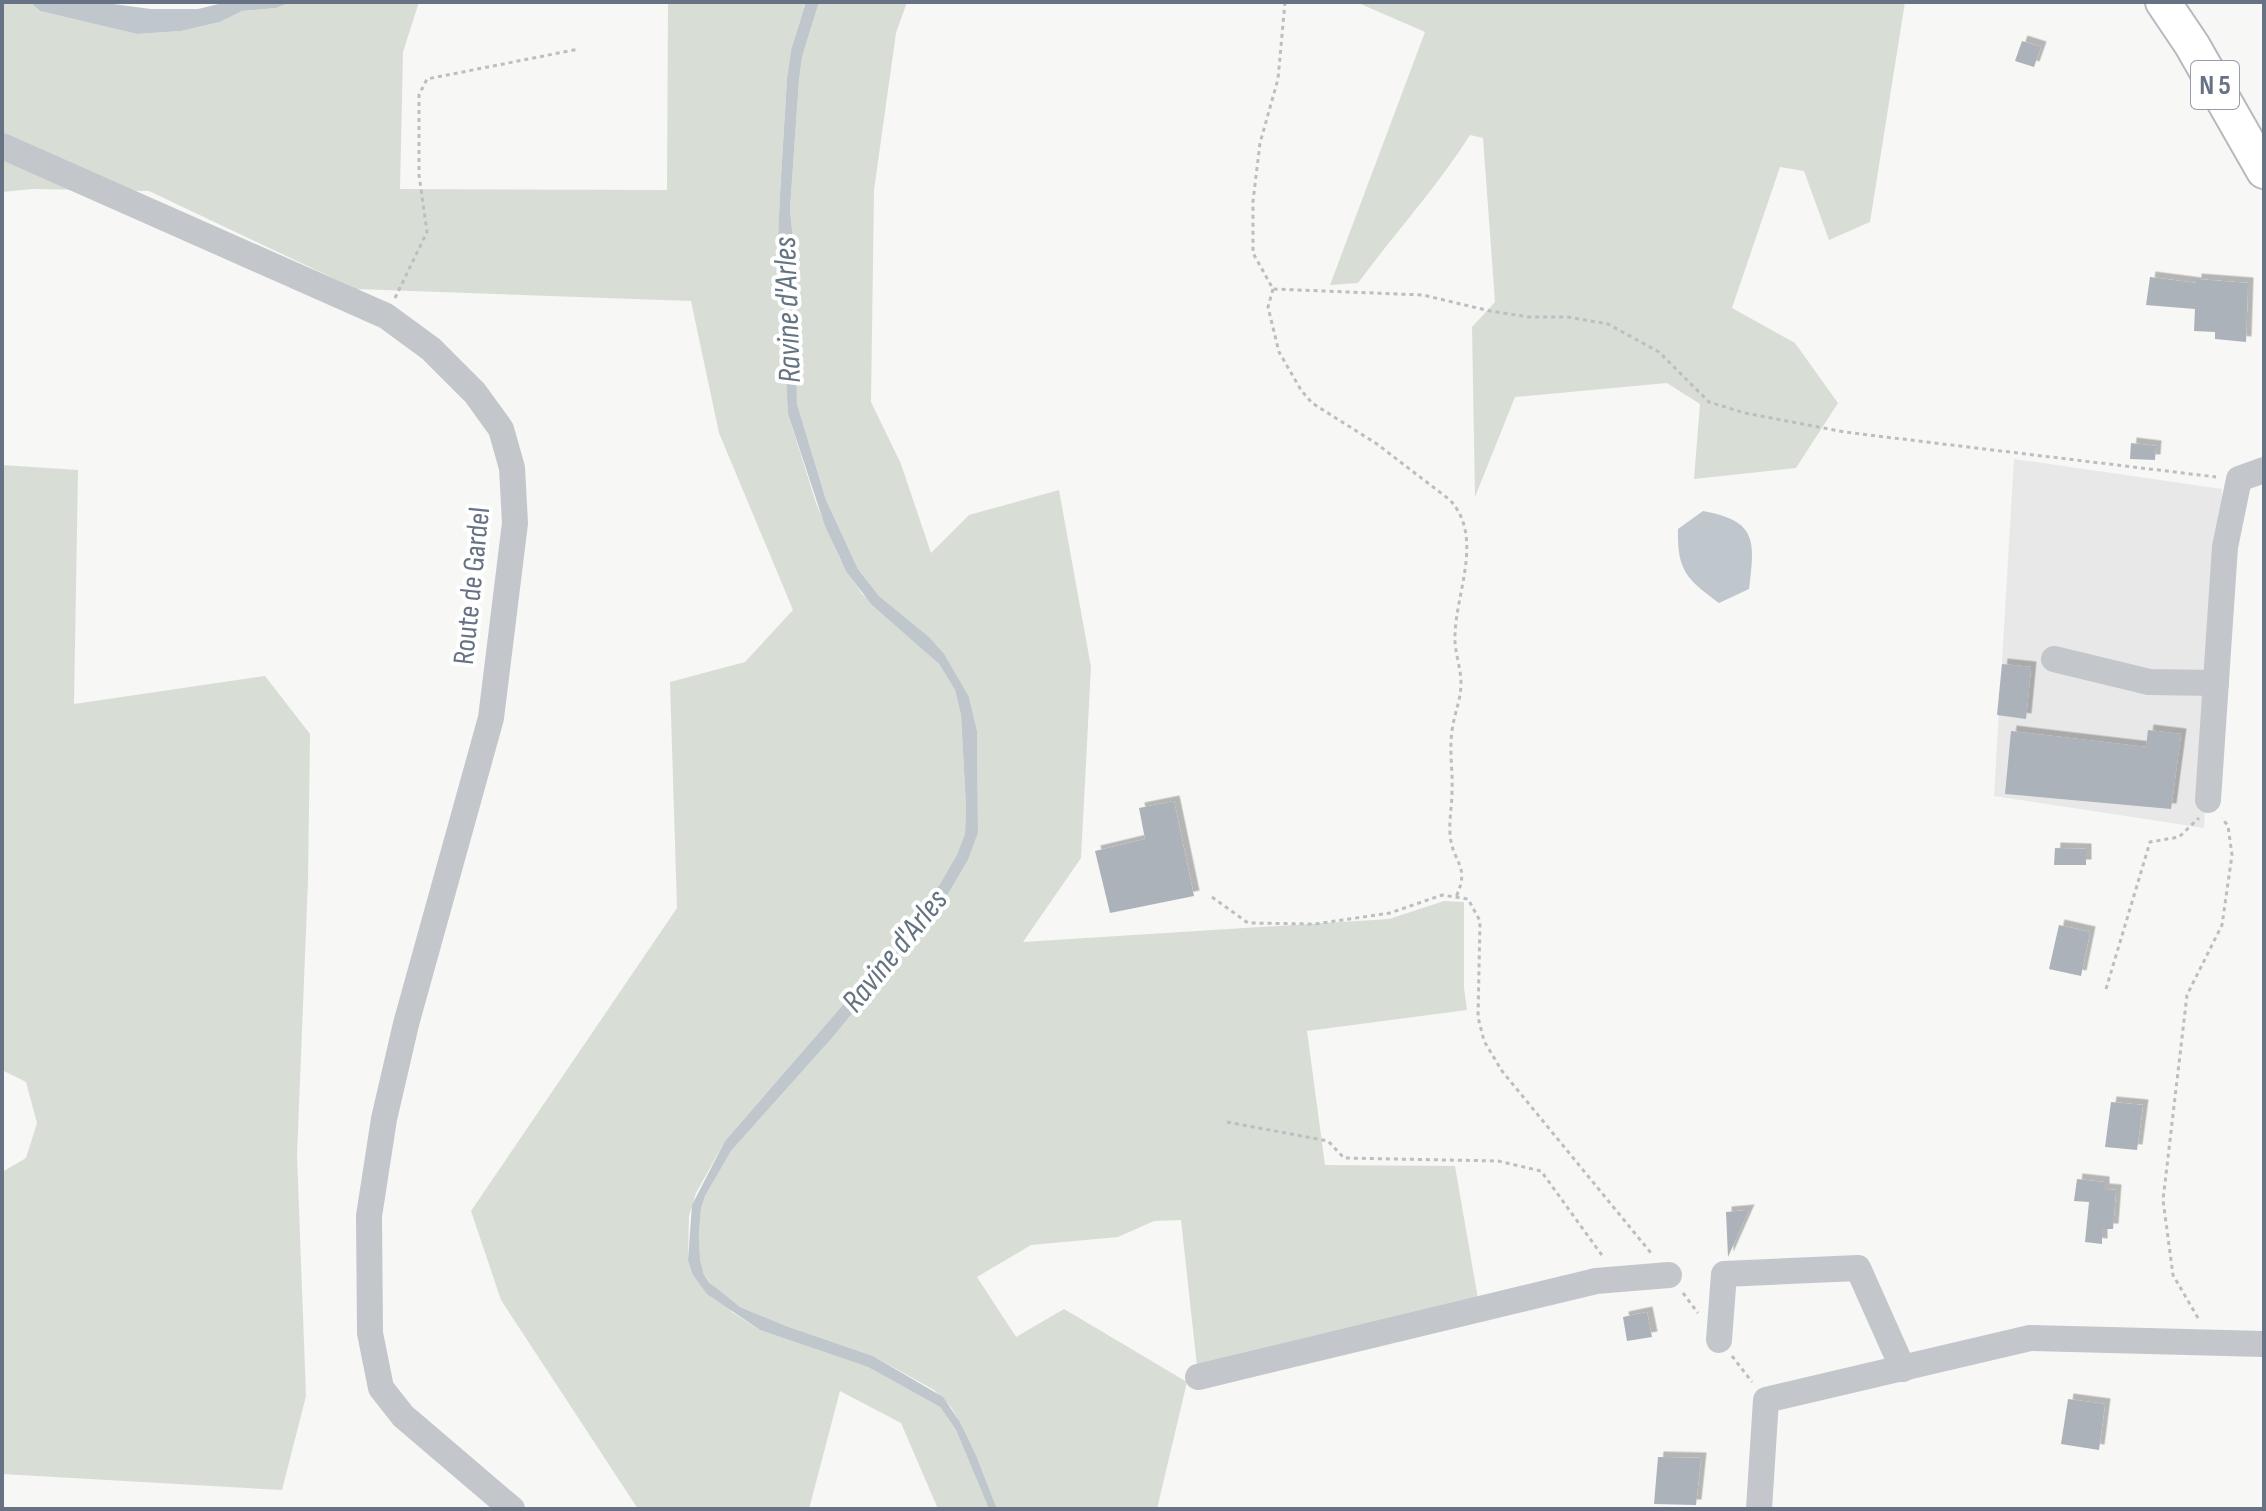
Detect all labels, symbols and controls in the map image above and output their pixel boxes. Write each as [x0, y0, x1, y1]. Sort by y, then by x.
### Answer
road number: N 5 [2191, 61, 2239, 109]
water label: Ravine d'Arles [766, 235, 810, 384]
street label: Route de Gardel [446, 505, 498, 667]
water label: Ravine d'Arles [834, 881, 957, 1020]

